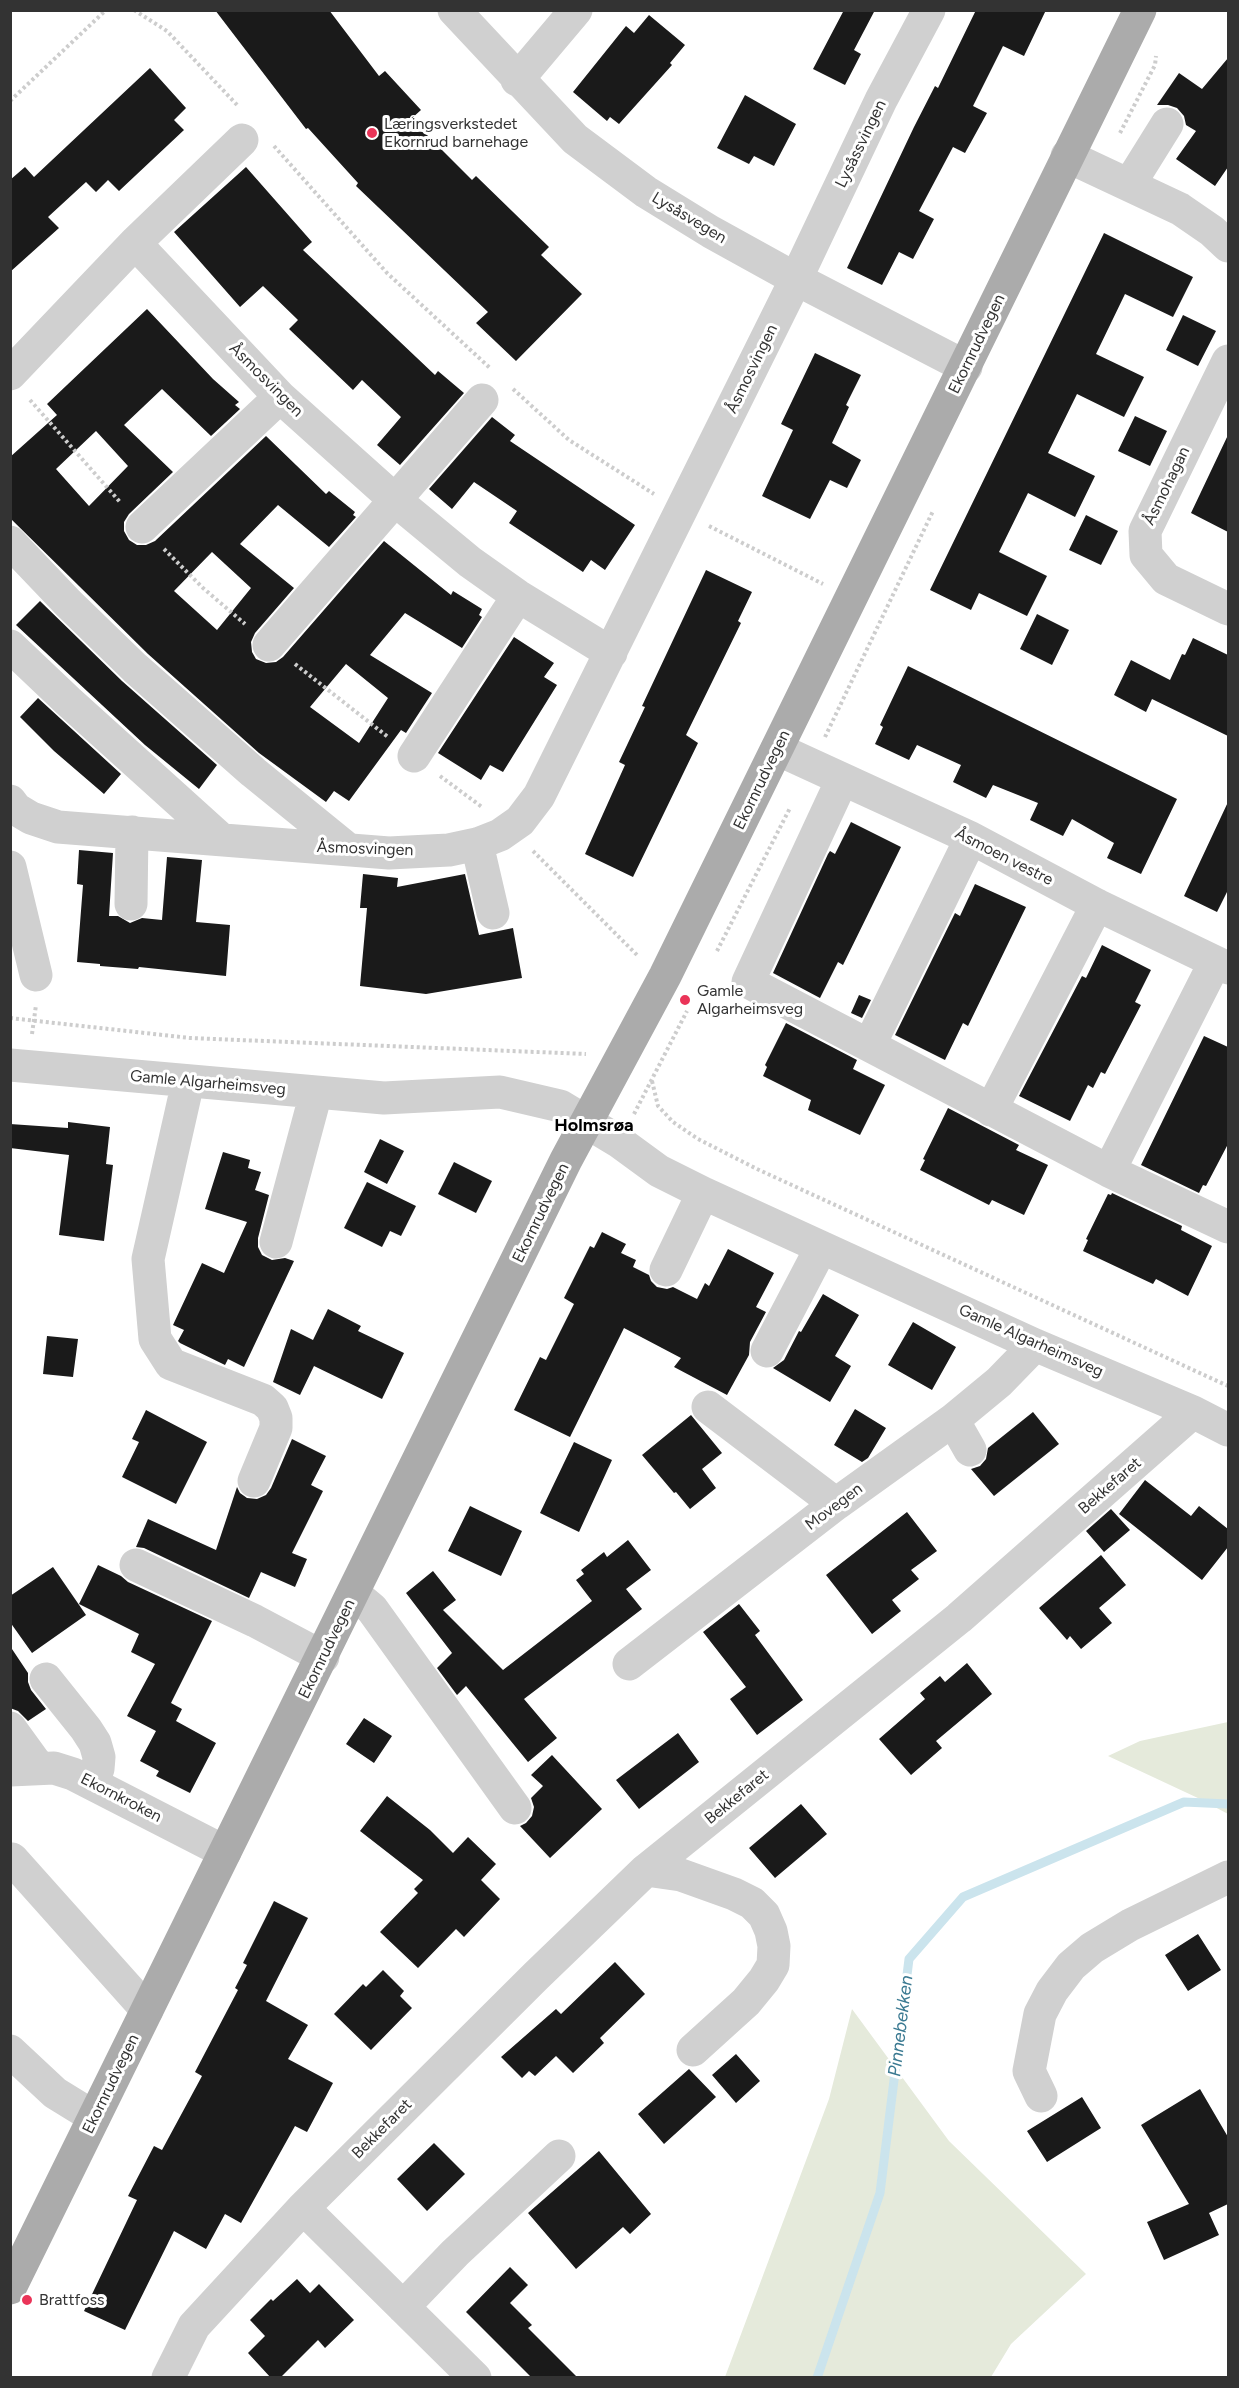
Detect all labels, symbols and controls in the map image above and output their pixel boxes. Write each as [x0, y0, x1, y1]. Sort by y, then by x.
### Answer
street label: Lysåssvingen [832, 97, 890, 191]
place label: Læringsverkstedet Ekornrud barnehage [384, 114, 528, 152]
marker: Læringsverkstedet Ekornrud barnehage [365, 126, 379, 140]
street label: Lysåsvegen [648, 188, 730, 248]
street label: Ekornrudvegen [945, 291, 1009, 397]
street label: Åsmosvingen [722, 321, 782, 417]
street label: Åsmosvingen [225, 339, 307, 421]
street label: Åsmohagan [1140, 444, 1194, 528]
street label: Ekornrudvegen [730, 727, 794, 833]
street label: Åsmoen vestre [952, 824, 1056, 890]
street label: Åsmosvingen [316, 838, 414, 860]
place label: Gamle Algarheimsveg [697, 981, 803, 1019]
marker: Gamle Algarheimsveg [678, 993, 692, 1007]
street label: Gamle Algarheimsveg [129, 1067, 287, 1099]
district label: Holmsrøa [554, 1115, 634, 1137]
street label: Ekornrudvegen [509, 1160, 573, 1266]
street label: Gamle Algarheimsveg [956, 1300, 1106, 1382]
street label: Bekkefaret [1075, 1454, 1145, 1518]
street label: Movegen [802, 1479, 866, 1535]
street label: Ekornrudvegen [295, 1596, 359, 1702]
street label: Bekkefaret [701, 1765, 773, 1829]
street label: Ekornkroken [77, 1769, 165, 1827]
water label: Pinnebekken [884, 1974, 918, 2078]
street label: Ekornrudvegen [79, 2031, 143, 2137]
street label: Bekkefaret [348, 2095, 416, 2163]
place label: Brattfoss [39, 2290, 104, 2310]
marker: Brattfoss [20, 2293, 34, 2307]

